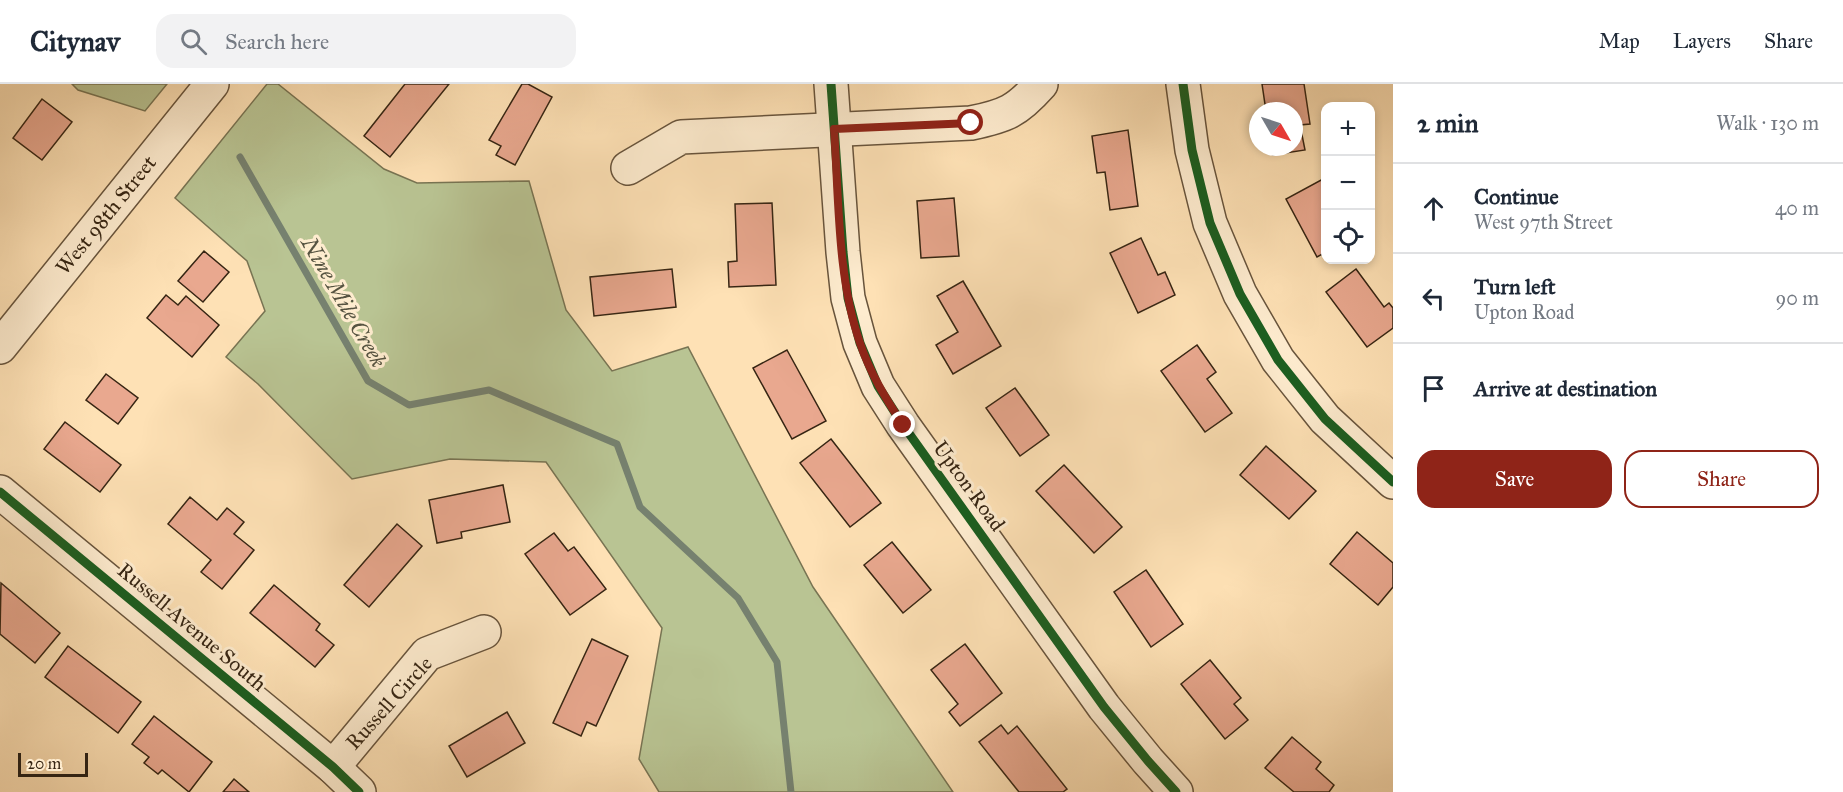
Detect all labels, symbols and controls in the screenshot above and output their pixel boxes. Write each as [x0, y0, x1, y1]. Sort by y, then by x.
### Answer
search box [156, 14, 576, 68]
text: Citynav [30, 24, 120, 59]
icon: search [177, 25, 210, 58]
text: Search here [225, 28, 329, 55]
text: Map [1599, 28, 1640, 54]
text: Layers [1673, 28, 1731, 54]
text: Share [1764, 28, 1813, 54]
north arrow [1249, 102, 1303, 156]
map controls [1321, 102, 1375, 264]
button: + [1321, 102, 1375, 156]
text: 2 min [1417, 107, 1478, 139]
route start [957, 109, 983, 135]
text: Walk · 130 m [1716, 111, 1819, 135]
street label: West 98th Street [50, 150, 162, 280]
button: − [1321, 156, 1375, 210]
text: Continue [1474, 183, 1559, 210]
icon: ahead [1417, 192, 1450, 225]
text: 40 m [1775, 196, 1819, 220]
button: locate [1321, 210, 1375, 264]
text: West 97th Street [1474, 210, 1613, 234]
water label: Nine Mile Creek [295, 230, 392, 372]
text: Turn left [1474, 273, 1556, 300]
icon: left [1417, 282, 1450, 315]
text: 90 m [1776, 286, 1819, 310]
text: Upton Road [1474, 300, 1575, 324]
icon: arrive [1417, 372, 1450, 405]
text: Arrive at destination [1474, 375, 1657, 402]
route end [889, 411, 915, 437]
street label: Upton Road [927, 436, 1011, 537]
button: Save [1417, 450, 1612, 508]
button: Share [1624, 450, 1819, 508]
street label: Russell Avenue South [112, 557, 272, 697]
street label: Russell Circle [340, 651, 438, 755]
scale bar [18, 750, 88, 778]
text: 20 m [27, 754, 61, 773]

